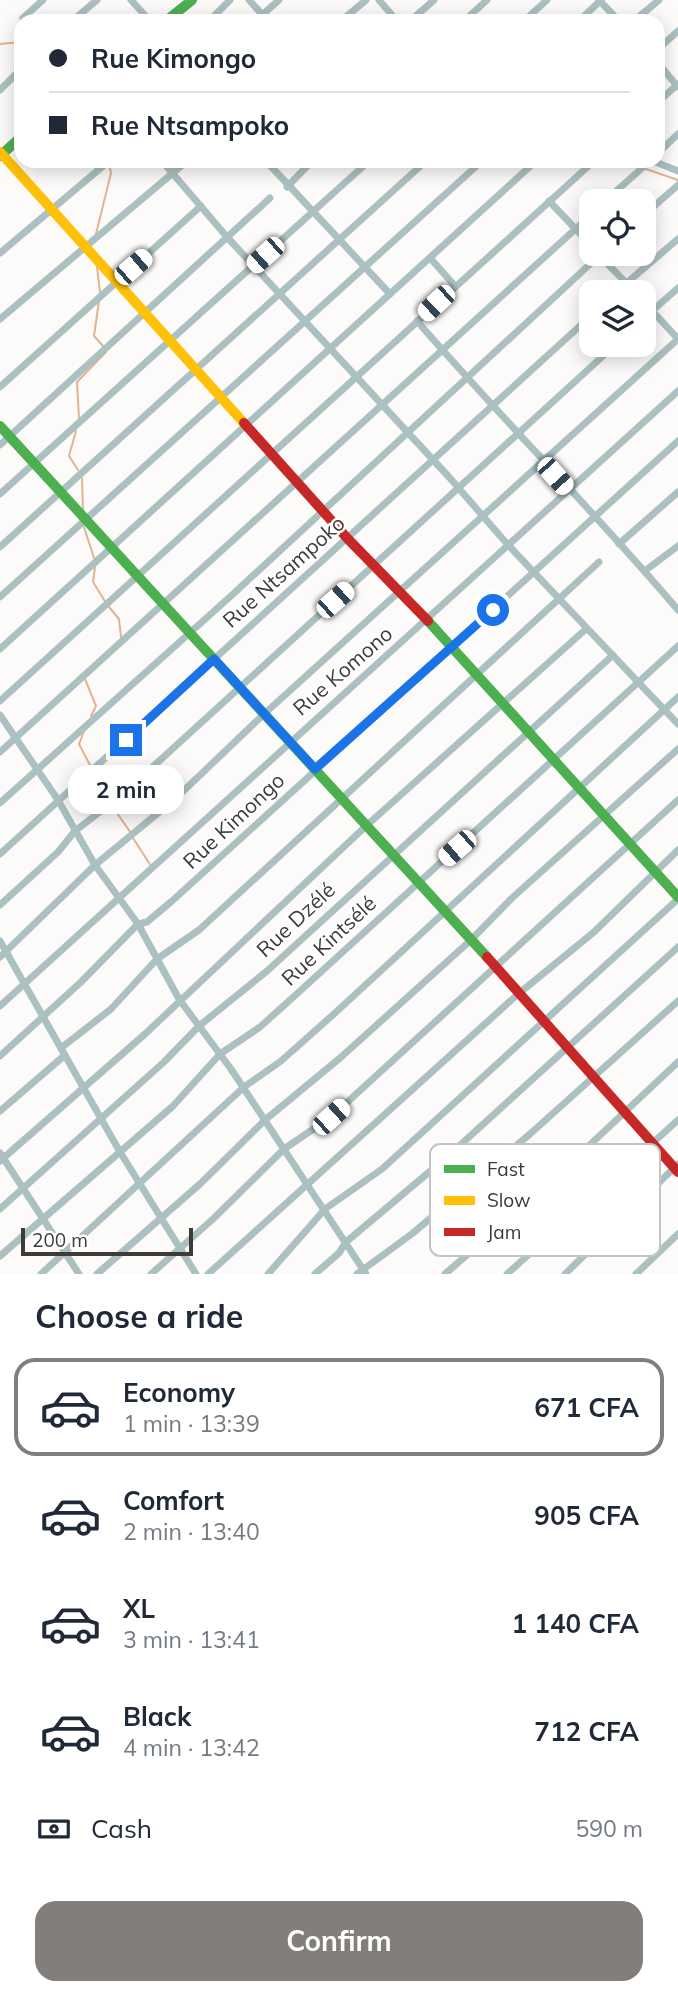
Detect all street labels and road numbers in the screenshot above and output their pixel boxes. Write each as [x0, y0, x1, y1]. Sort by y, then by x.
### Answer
street label: Rue Ntsampoko [217, 510, 350, 633]
street label: Rue Komono [287, 620, 397, 721]
street label: Rue Kimongo [177, 767, 289, 874]
street label: Rue Dzélé [251, 876, 340, 962]
street label: Rue Kintsélé [276, 890, 381, 991]

